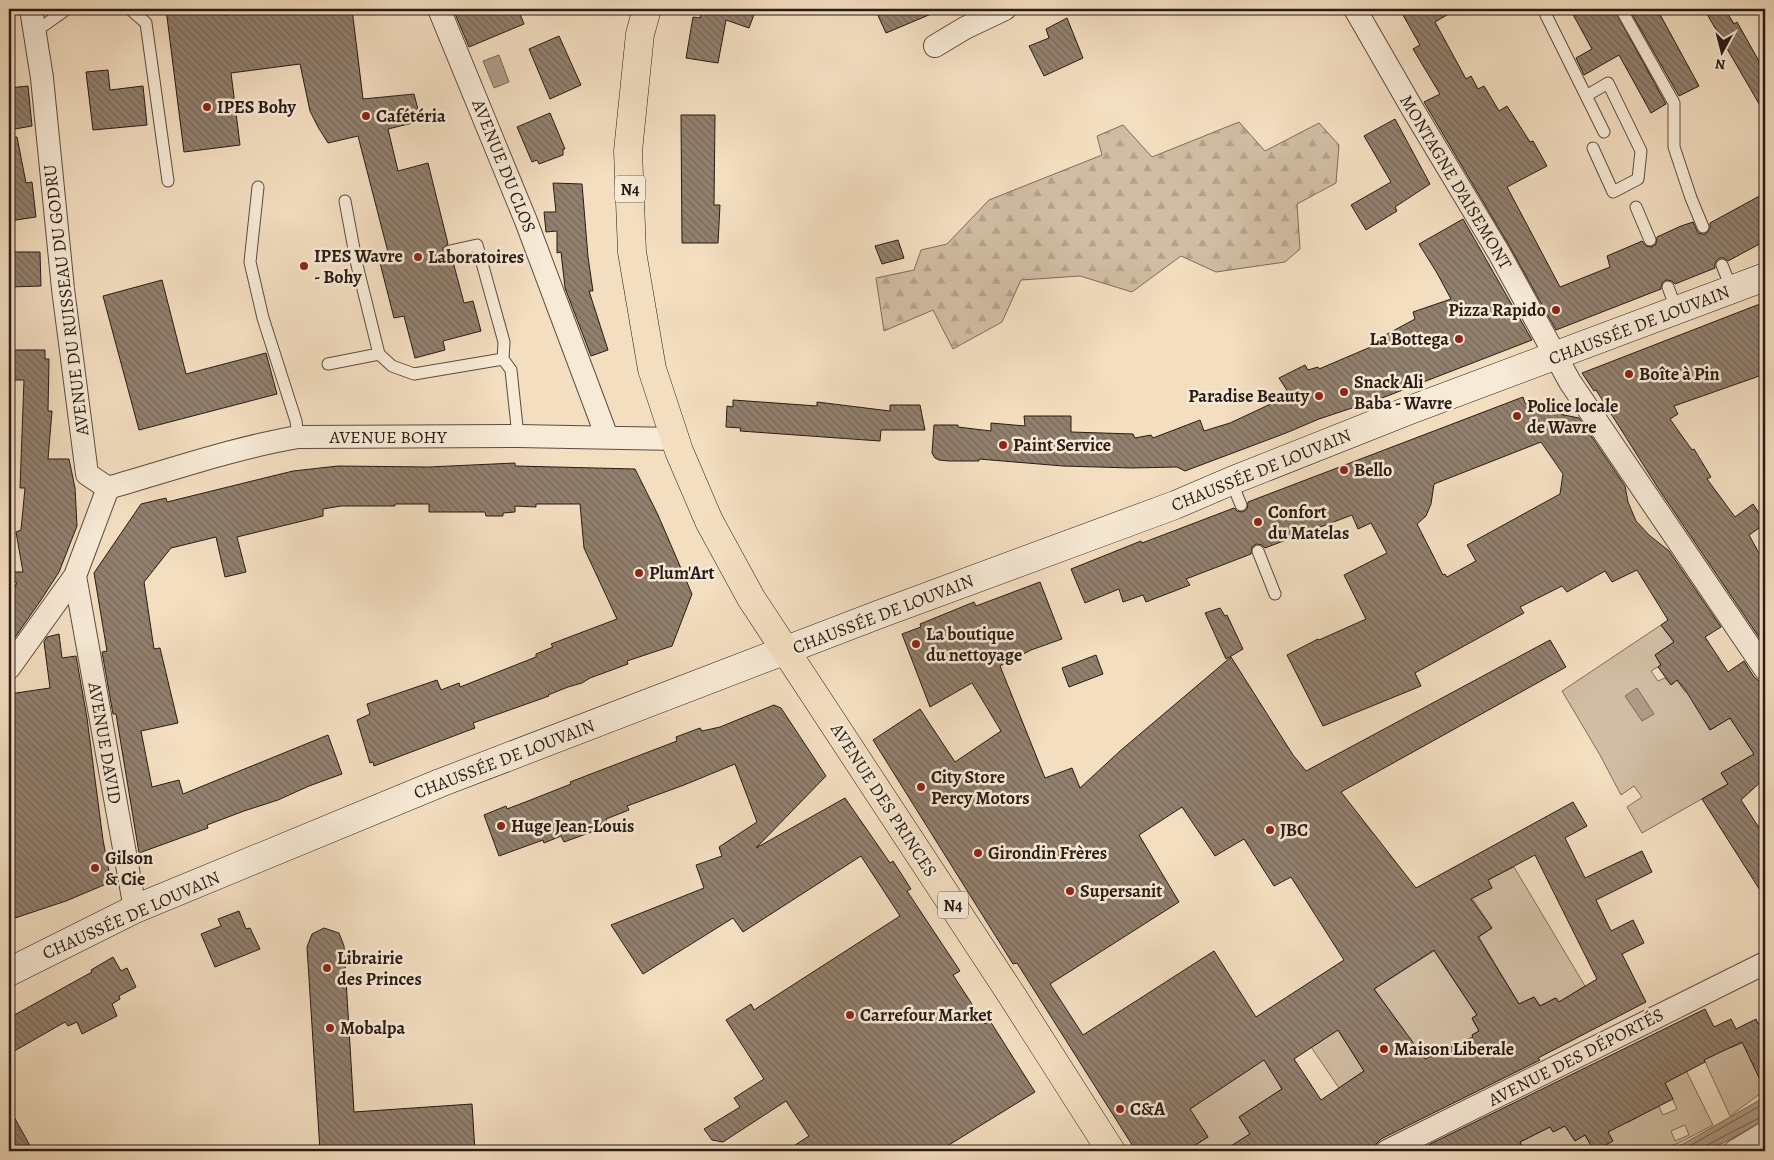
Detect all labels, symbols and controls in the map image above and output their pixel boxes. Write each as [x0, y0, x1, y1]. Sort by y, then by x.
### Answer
north arrow [1696, 28, 1746, 78]
text: N [1714, 54, 1727, 74]
street label: MONTAGNE D'AISEMONT [1394, 90, 1518, 274]
place label: IPES Bohy [217, 95, 296, 119]
street label: AVENUE DU CLOS [466, 95, 542, 236]
marker: IPES Bohy [201, 101, 213, 113]
place label: Cafétéria [376, 104, 446, 128]
marker: Cafétéria [360, 110, 372, 122]
street label: AVENUE DU RUISSEAU DU GODRU [37, 163, 95, 438]
road number: N4 [615, 175, 645, 202]
place label: IPES Wavre - Bohy [314, 244, 403, 289]
place label: Laboratoires [428, 245, 524, 269]
marker: Laboratoires [412, 251, 424, 263]
marker: IPES Wavre - Bohy [298, 260, 310, 272]
street label: CHAUSSÉE DE LOUVAIN [1545, 279, 1733, 371]
place label: Pizza Rapido [1448, 298, 1546, 322]
marker: Pizza Rapido [1550, 304, 1562, 316]
place label: La Bottega [1369, 327, 1449, 351]
marker: La Bottega [1453, 333, 1465, 345]
place label: Boîte à Pin [1639, 362, 1720, 386]
marker: Boîte à Pin [1623, 368, 1635, 380]
place label: Snack Ali Baba - Wavre [1354, 370, 1452, 415]
place label: Paradise Beauty [1188, 384, 1310, 408]
marker: Snack Ali Baba - Wavre [1338, 386, 1350, 398]
marker: Paradise Beauty [1313, 390, 1325, 402]
place label: Police locale de Wavre [1527, 394, 1618, 439]
marker: Police locale de Wavre [1511, 410, 1523, 422]
street label: CHAUSSÉE DE LOUVAIN [1167, 423, 1355, 517]
street label: AVENUE BOHY [328, 425, 448, 449]
place label: Paint Service [1013, 433, 1111, 457]
marker: Paint Service [997, 439, 1009, 451]
place label: Bello [1354, 458, 1392, 482]
marker: Bello [1338, 464, 1350, 476]
place label: Confort du Matelas [1268, 500, 1349, 545]
marker: Confort du Matelas [1252, 516, 1264, 528]
place label: Plum'Art [649, 561, 714, 585]
marker: Plum'Art [633, 567, 645, 579]
street label: CHAUSSÉE DE LOUVAIN [789, 568, 977, 660]
place label: La boutique du nettoyage [926, 622, 1022, 667]
marker: La boutique du nettoyage [910, 638, 922, 650]
street label: AVENUE DAVID [82, 679, 128, 806]
street label: CHAUSSÉE DE LOUVAIN [410, 713, 598, 805]
street label: AVENUE DES PRINCES [825, 718, 943, 882]
place label: City Store Percy Motors [931, 765, 1030, 810]
marker: City Store Percy Motors [915, 781, 927, 793]
place label: Huge Jean-Louis [511, 814, 634, 838]
place label: JBC [1280, 818, 1308, 842]
marker: Huge Jean-Louis [495, 820, 507, 832]
marker: JBC [1264, 824, 1276, 836]
place label: Girondin Frères [988, 841, 1107, 865]
place label: Gilson & Cie [105, 846, 153, 891]
marker: Girondin Frères [972, 847, 984, 859]
marker: Gilson & Cie [89, 862, 101, 874]
street label: CHAUSSÉE DE LOUVAIN [38, 865, 224, 965]
place label: Supersanit [1080, 879, 1162, 903]
marker: Supersanit [1064, 885, 1076, 897]
road number: N4 [938, 892, 968, 918]
place label: Librairie des Princes [337, 946, 422, 991]
marker: Librairie des Princes [321, 962, 333, 974]
street label: AVENUE DES DÉPORTÉS [1483, 1002, 1668, 1112]
place label: Carrefour Market [860, 1003, 993, 1027]
marker: Carrefour Market [844, 1009, 856, 1021]
place label: Mobalpa [340, 1016, 405, 1040]
marker: Mobalpa [324, 1022, 336, 1034]
place label: Maison Liberale [1394, 1037, 1514, 1061]
marker: Maison Liberale [1378, 1043, 1390, 1055]
place label: C&A [1130, 1097, 1166, 1121]
marker: C&A [1114, 1103, 1126, 1115]

